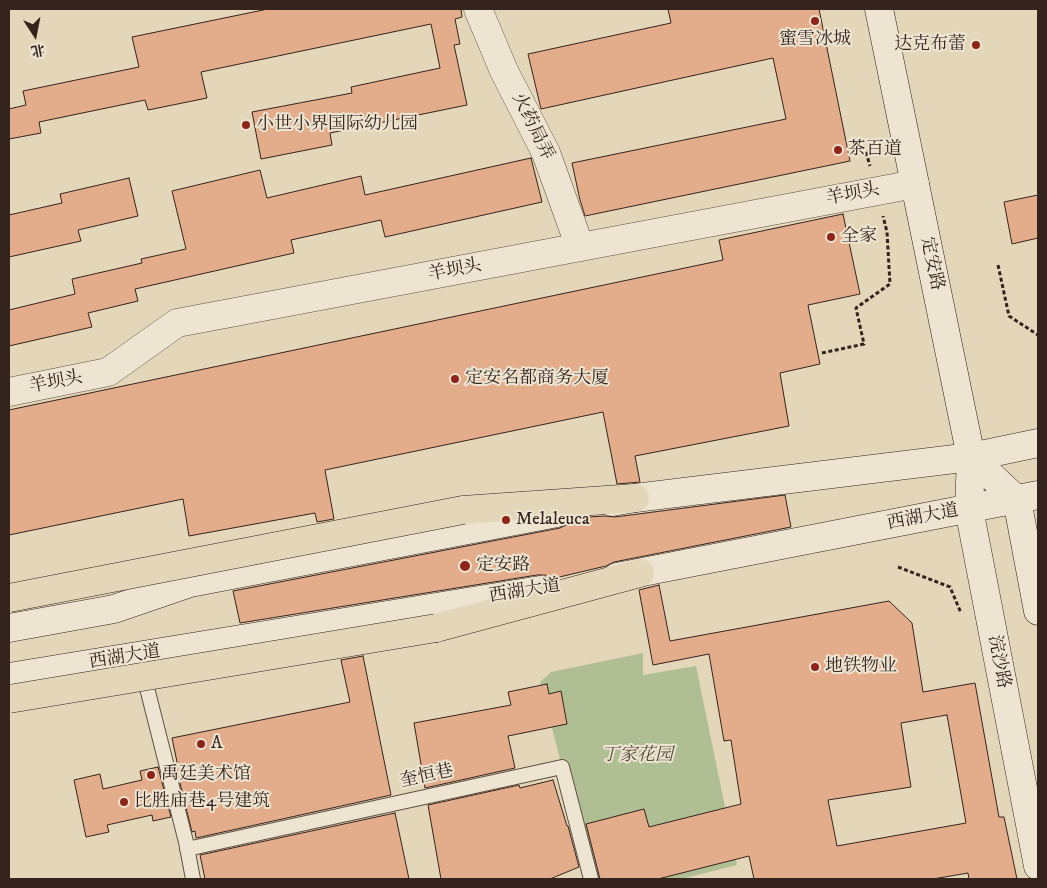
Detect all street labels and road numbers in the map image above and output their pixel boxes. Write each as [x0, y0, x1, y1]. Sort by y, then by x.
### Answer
street label: 火药局弄 [507, 90, 557, 164]
street label: 羊坝头 [824, 179, 882, 211]
street label: 定安路 [915, 235, 947, 293]
street label: 羊坝头 [426, 255, 484, 287]
street label: 羊坝头 [27, 367, 85, 399]
street label: 西湖大道 [886, 501, 960, 535]
street label: 西湖大道 [488, 576, 562, 608]
street label: 浣沙路 [982, 633, 1014, 691]
street label: 西湖大道 [88, 642, 162, 674]
street label: 奎恒巷 [398, 761, 456, 793]

